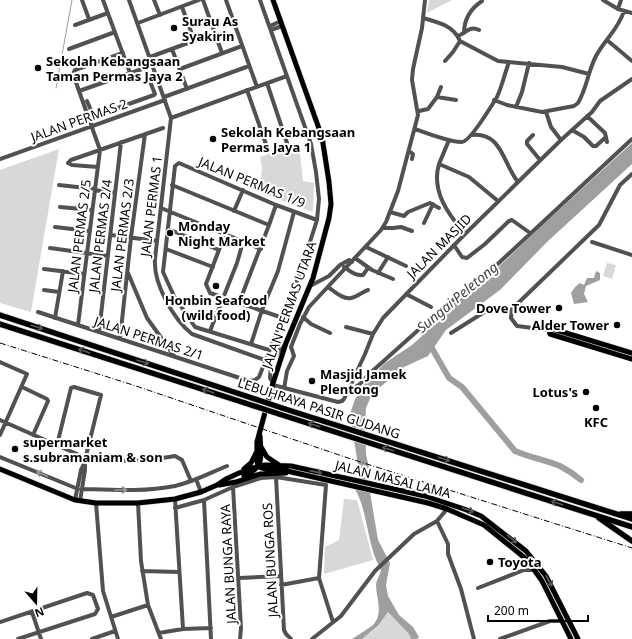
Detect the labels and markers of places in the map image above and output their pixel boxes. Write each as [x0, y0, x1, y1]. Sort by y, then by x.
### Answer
place label: Surau As Syakirin [182, 12, 238, 45]
marker: Surau As Syakirin [169, 23, 179, 33]
place label: Sekolah Kebangsaan Taman Permas Jaya 2 [46, 52, 183, 85]
marker: Sekolah Kebangsaan Taman Permas Jaya 2 [33, 63, 43, 73]
place label: Sekolah Kebangsaan Permas Jaya 1 [221, 123, 355, 156]
marker: Sekolah Kebangsaan Permas Jaya 1 [208, 134, 218, 144]
place label: Monday Night Market [178, 217, 266, 250]
marker: Monday Night Market [165, 228, 175, 238]
marker: Honbin Seafood (wild food) [211, 281, 221, 291]
place label: Honbin Seafood (wild food) [165, 291, 267, 324]
place label: Dove Tower [476, 299, 551, 317]
marker: Dove Tower [554, 303, 564, 313]
place label: Alder Tower [532, 316, 609, 334]
marker: Alder Tower [612, 320, 622, 330]
place label: Masjid Jamek Plentong [320, 365, 407, 398]
marker: Masjid Jamek Plentong [307, 376, 317, 386]
place label: Lotus's [532, 383, 578, 401]
marker: Lotus's [581, 387, 591, 397]
marker: KFC [591, 403, 601, 413]
place label: KFC [584, 413, 608, 431]
place label: supermarket s.subramaniam & son [23, 433, 163, 466]
marker: supermarket s.subramaniam & son [10, 444, 20, 454]
place label: Toyota [498, 553, 541, 571]
marker: Toyota [485, 557, 495, 567]

